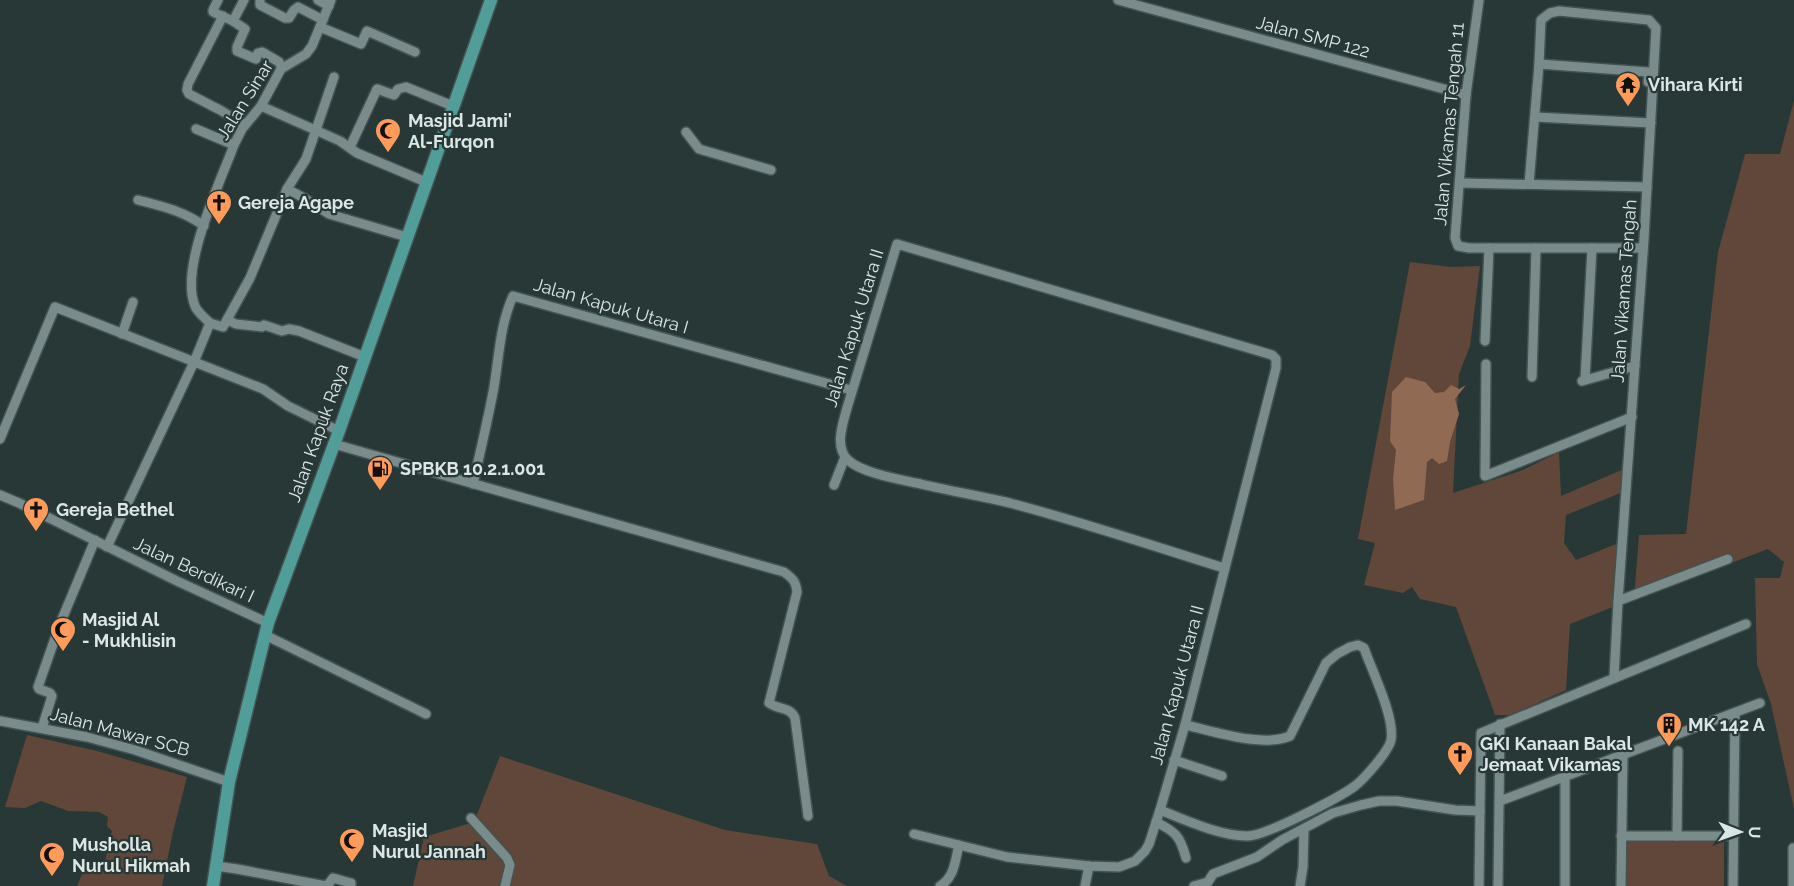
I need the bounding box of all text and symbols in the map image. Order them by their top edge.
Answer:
street label: Jalan SMP 122 [1254,11,1372,62]
street label: Jalan Vikamas Tengah 11 [1429,21,1468,226]
street label: Jalan Sinar [212,56,278,143]
temple icon: Vihara Kirti [1613,70,1643,108]
place label: Vihara Kirti [1648,74,1743,95]
place label: Masjid Jami' Al-Furqon [408,110,512,152]
mosque icon: Masjid Jami' Al-Furqon [373,116,403,154]
church icon: Gereja Agape [204,188,234,226]
place label: Gereja Agape [238,192,354,213]
street label: Jalan Vikamas Tengah [1607,199,1640,383]
street label: Jalan Kapuk Utara II [819,246,888,410]
street label: Jalan Kapuk Utara I [531,273,691,338]
street label: Jalan Kapuk Raya [283,361,352,505]
fuel station icon: SPBKB 10.2.1.001 [365,454,395,492]
place label: SPBKB 10.2.1.001 [400,458,545,479]
church icon: Gereja Bethel [21,495,51,533]
place label: Gereja Bethel [56,499,174,520]
street label: Jalan Berdikari I [131,532,258,607]
street label: Jalan Kapuk Utara II [1145,603,1208,767]
place label: Masjid Al - Mukhlisin [82,609,176,651]
mosque icon: Masjid Al - Mukhlisin [48,615,78,653]
street label: Jalan Mawar SCB [48,703,192,760]
building icon: MK 142 A [1654,710,1684,748]
place label: MK 142 A [1688,714,1766,735]
place label: GKI Kanaan Bakal Jemaat Vikamas [1480,733,1632,775]
church icon: GKI Kanaan Bakal Jemaat Vikamas [1445,739,1475,777]
north arrow [1710,802,1770,862]
place label: Masjid Nurul Jannah [372,820,486,862]
mosque icon: Masjid Nurul Jannah [337,826,367,864]
text: U [1745,826,1764,838]
place label: Musholla Nurul Hikmah [72,834,191,876]
mosque icon: Musholla Nurul Hikmah [37,840,67,878]

